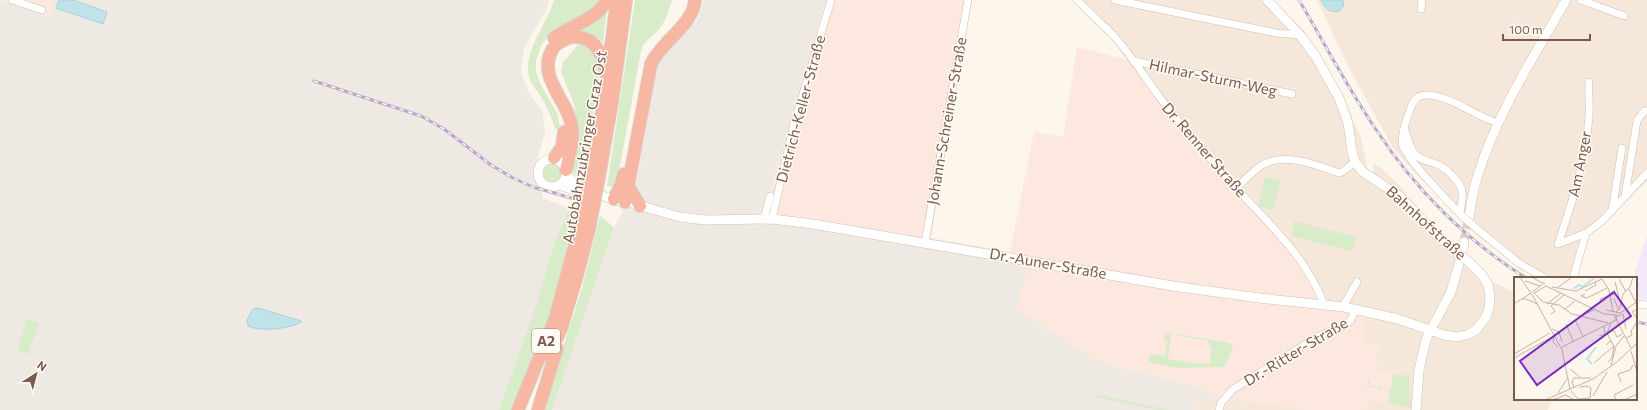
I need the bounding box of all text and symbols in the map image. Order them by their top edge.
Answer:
scale bar [1503,16,1590,42]
text: 100 m [1509,22,1543,36]
street label: Dietrich-Keller-Straße [772,33,828,184]
street label: Johann-Schreiner-Straße [922,36,970,206]
street label: Autobahnzubringer Graz Ost [558,49,610,245]
street label: Hilmar-Sturm-Weg [1148,55,1279,99]
street label: Dr. Renner Straße [1159,98,1251,200]
street label: Am Anger [1564,129,1594,198]
street label: Bahnhofstraße [1383,182,1470,263]
street label: Dr.-Auner-Straße [988,244,1108,282]
inset map [1514,277,1637,400]
street label: Dr.-Ritter-Straße [1240,313,1351,389]
road number: A2 [532,329,560,353]
north arrow [16,354,56,394]
text: N [35,358,49,373]

